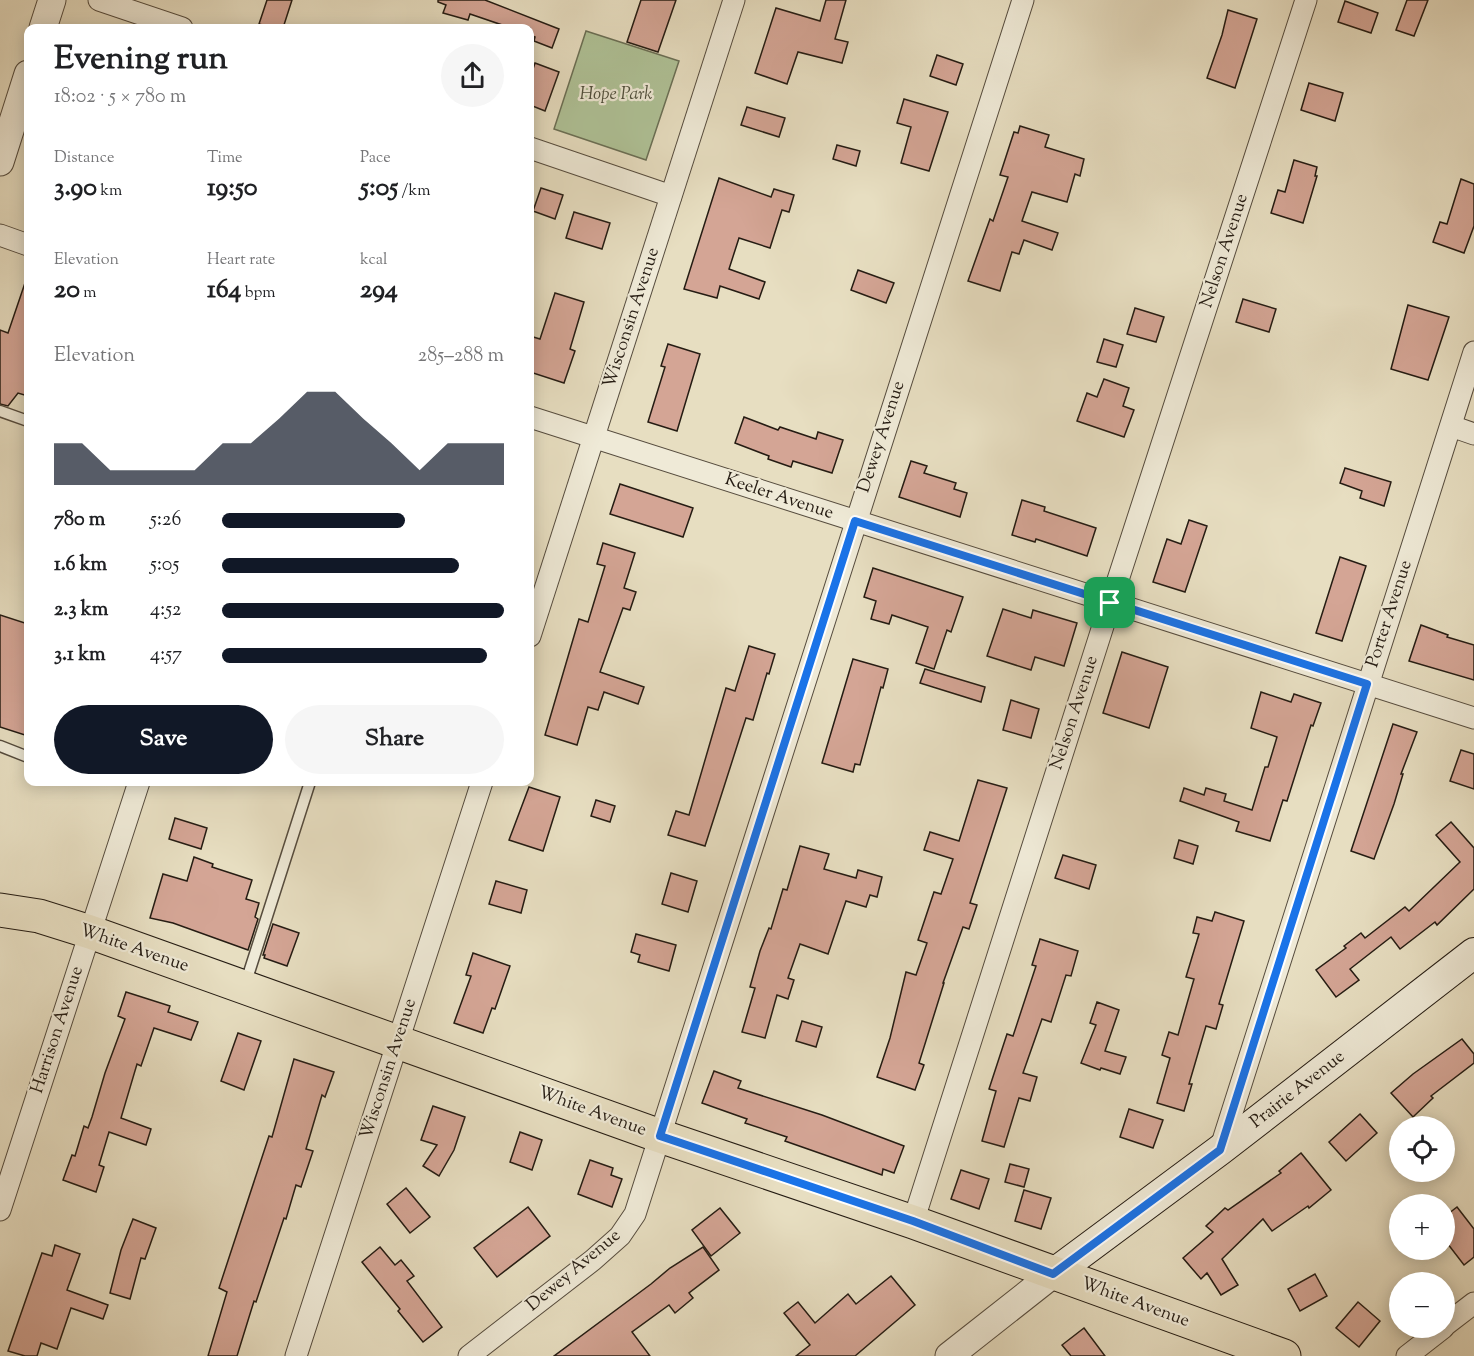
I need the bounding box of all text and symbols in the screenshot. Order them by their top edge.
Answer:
text: Evening run [54,36,228,84]
button: share [441,44,504,107]
park label: Hope Park [580,82,652,108]
text: 18:02 · 5 × 780 m [54,83,186,112]
text: Distance [54,147,114,170]
text: Time [207,147,243,170]
text: Pace [360,147,391,170]
text: 3.90 [54,170,97,207]
text: 19:50 [207,170,258,207]
text: 5:05 [360,170,398,207]
text: km [97,180,122,203]
text: /km [398,180,430,203]
street label: Nelson Avenue [1194,190,1256,312]
street label: Wisconsin Avenue [597,244,667,392]
text: Elevation [54,249,119,272]
text: Heart rate [207,249,275,272]
text: kcal [360,249,388,272]
text: 20 [54,272,80,309]
text: 164 [207,272,241,309]
text: 294 [360,272,398,309]
text: m [80,282,97,305]
text: bpm [241,282,276,305]
text: Elevation [54,342,135,371]
text: 285–288 m [418,342,504,371]
street label: Dewey Avenue [852,378,912,496]
street label: Keeler Avenue [721,467,837,527]
text: 780 m [54,506,105,535]
text: 5:26 [150,506,181,535]
text: 1.6 km [54,551,107,580]
text: 5:05 [150,551,179,580]
street label: Porter Avenue [1360,557,1420,671]
pin [1084,577,1135,628]
icon: arrive [1093,586,1126,619]
text: 2.3 km [54,596,108,625]
text: 4:52 [150,596,181,625]
text: 3.1 km [54,641,106,670]
text: 4:57 [150,641,182,670]
street label: Nelson Avenue [1044,652,1106,774]
button: Save [54,705,273,774]
button: Share [285,705,504,774]
street label: White Avenue [76,918,192,980]
street label: Harrison Avenue [25,963,91,1097]
street label: Wisconsin Avenue [354,995,424,1143]
street label: Prairie Avenue [1245,1045,1351,1135]
street label: White Avenue [534,1080,650,1144]
map controls [1389,1116,1455,1338]
button: locate [1389,1116,1455,1182]
button: + [1389,1194,1455,1260]
street label: Dewey Avenue [521,1224,627,1318]
street label: White Avenue [1077,1271,1193,1335]
button: − [1389,1272,1455,1338]

